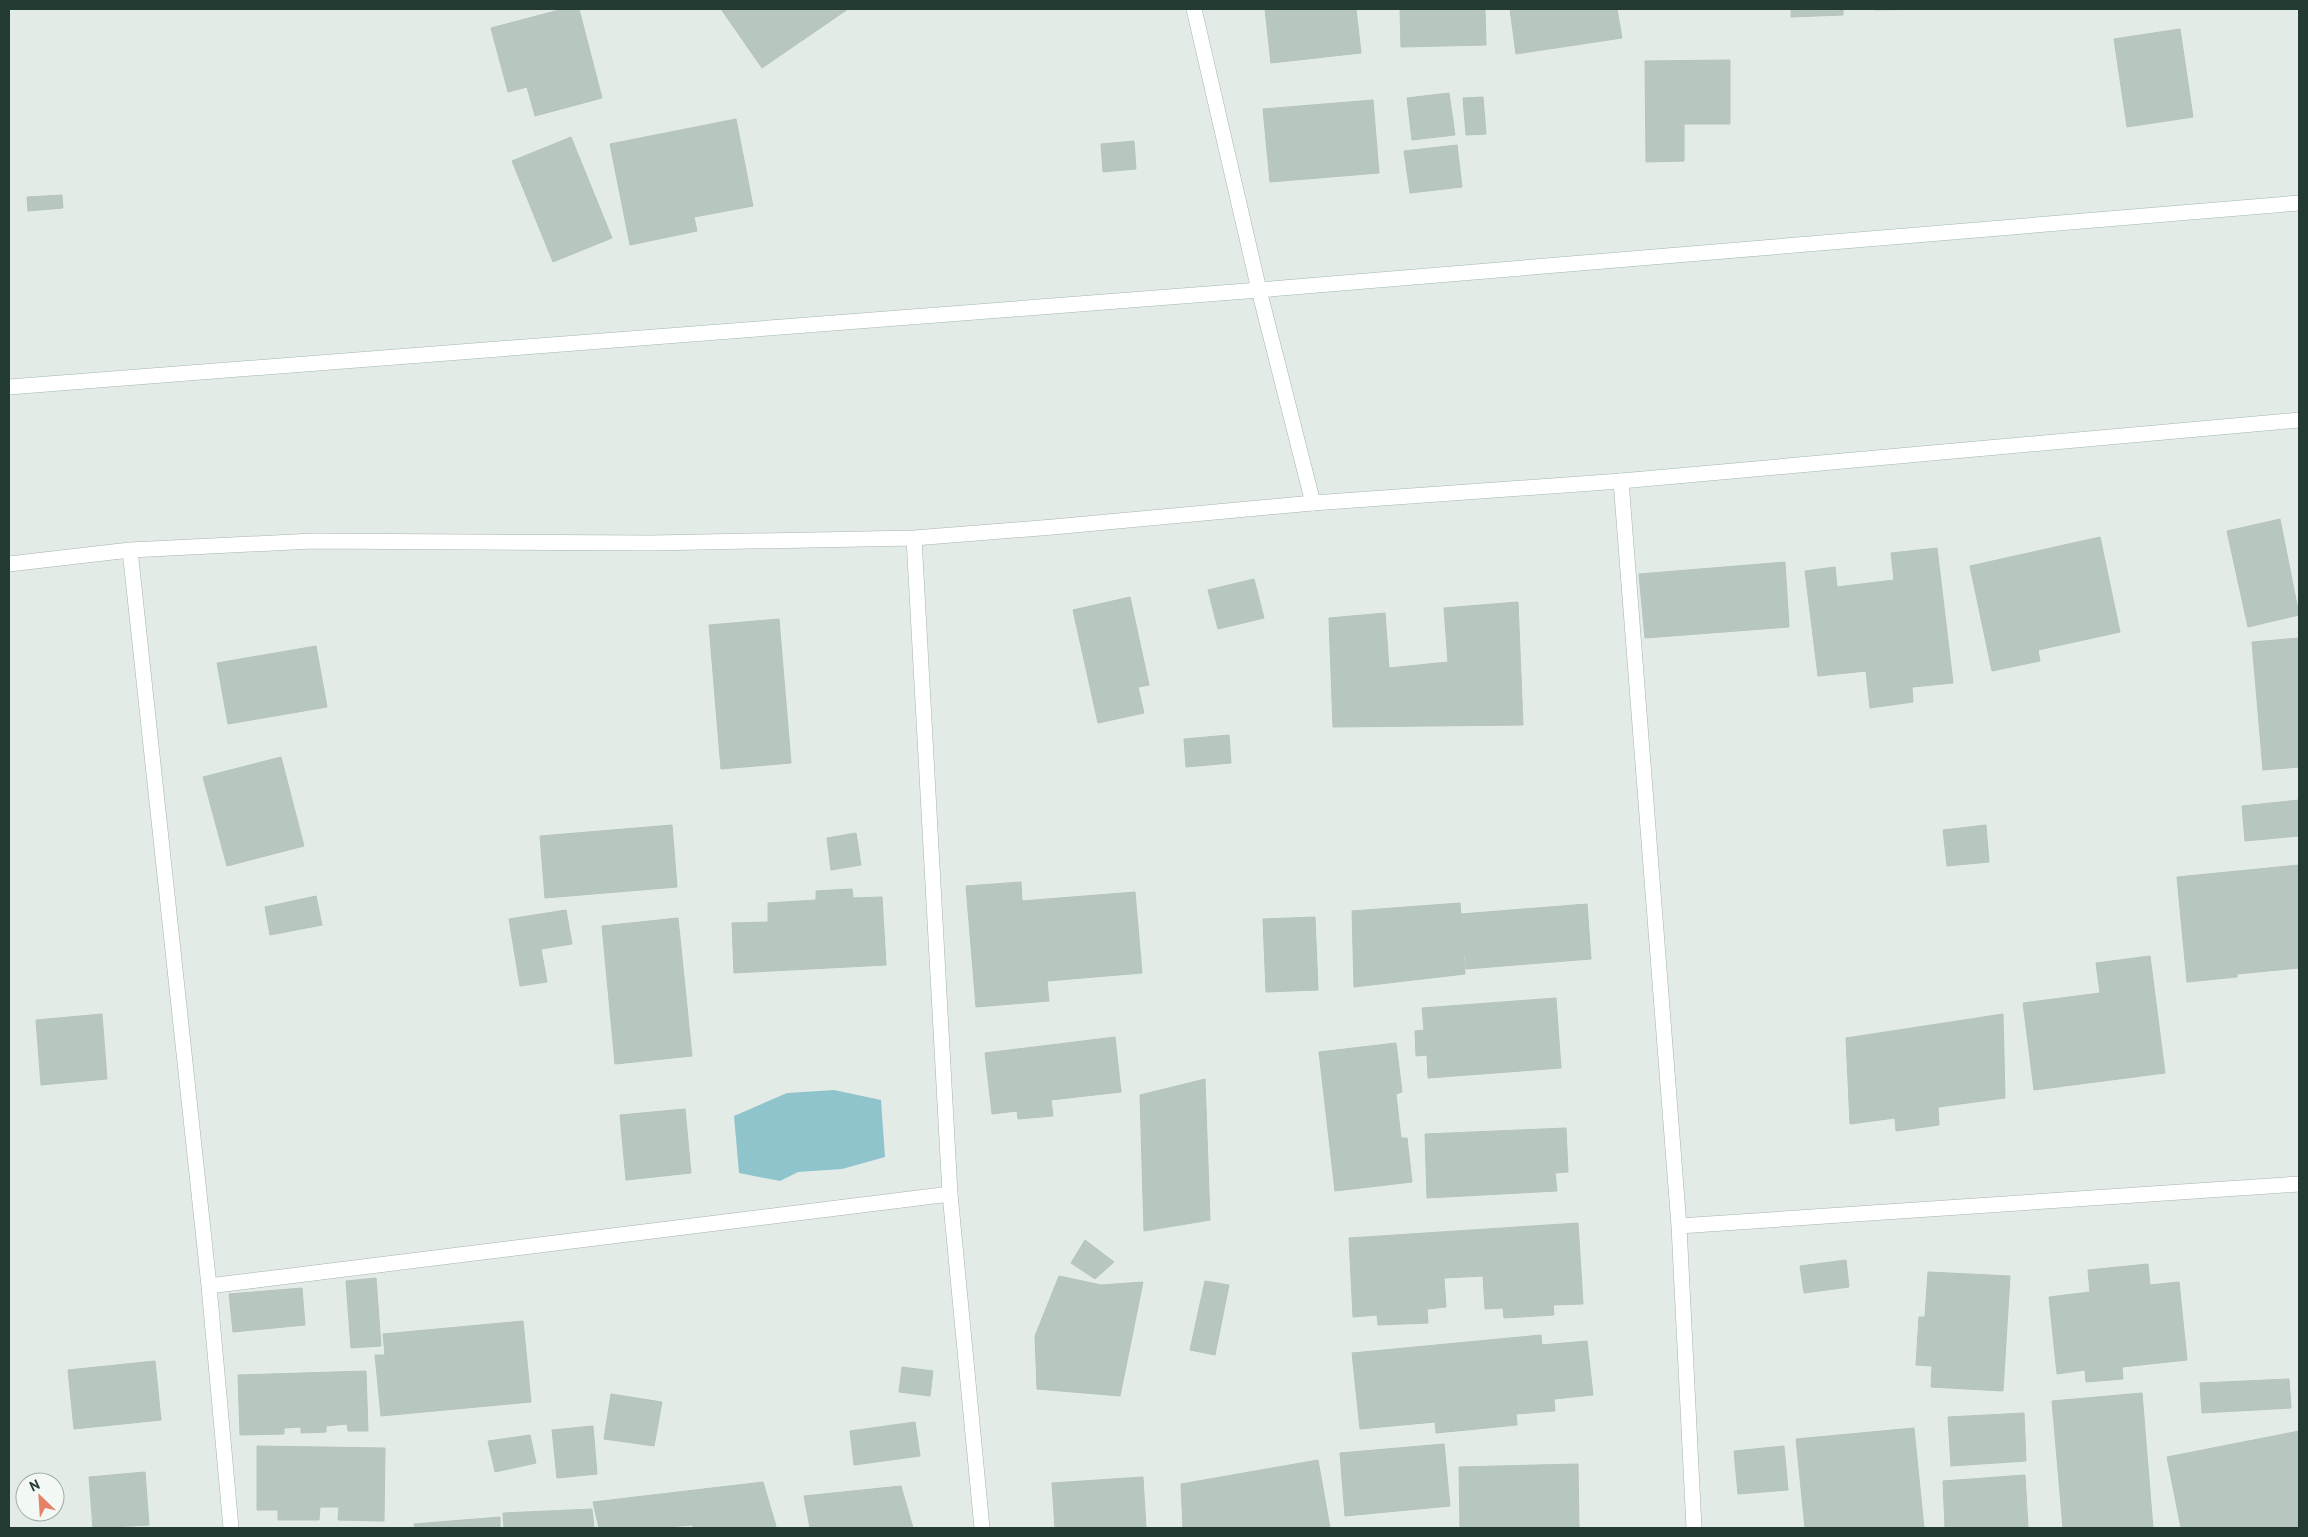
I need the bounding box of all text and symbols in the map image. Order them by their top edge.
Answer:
north arrow [15,1472,65,1522]
text: N [27,1475,42,1495]

